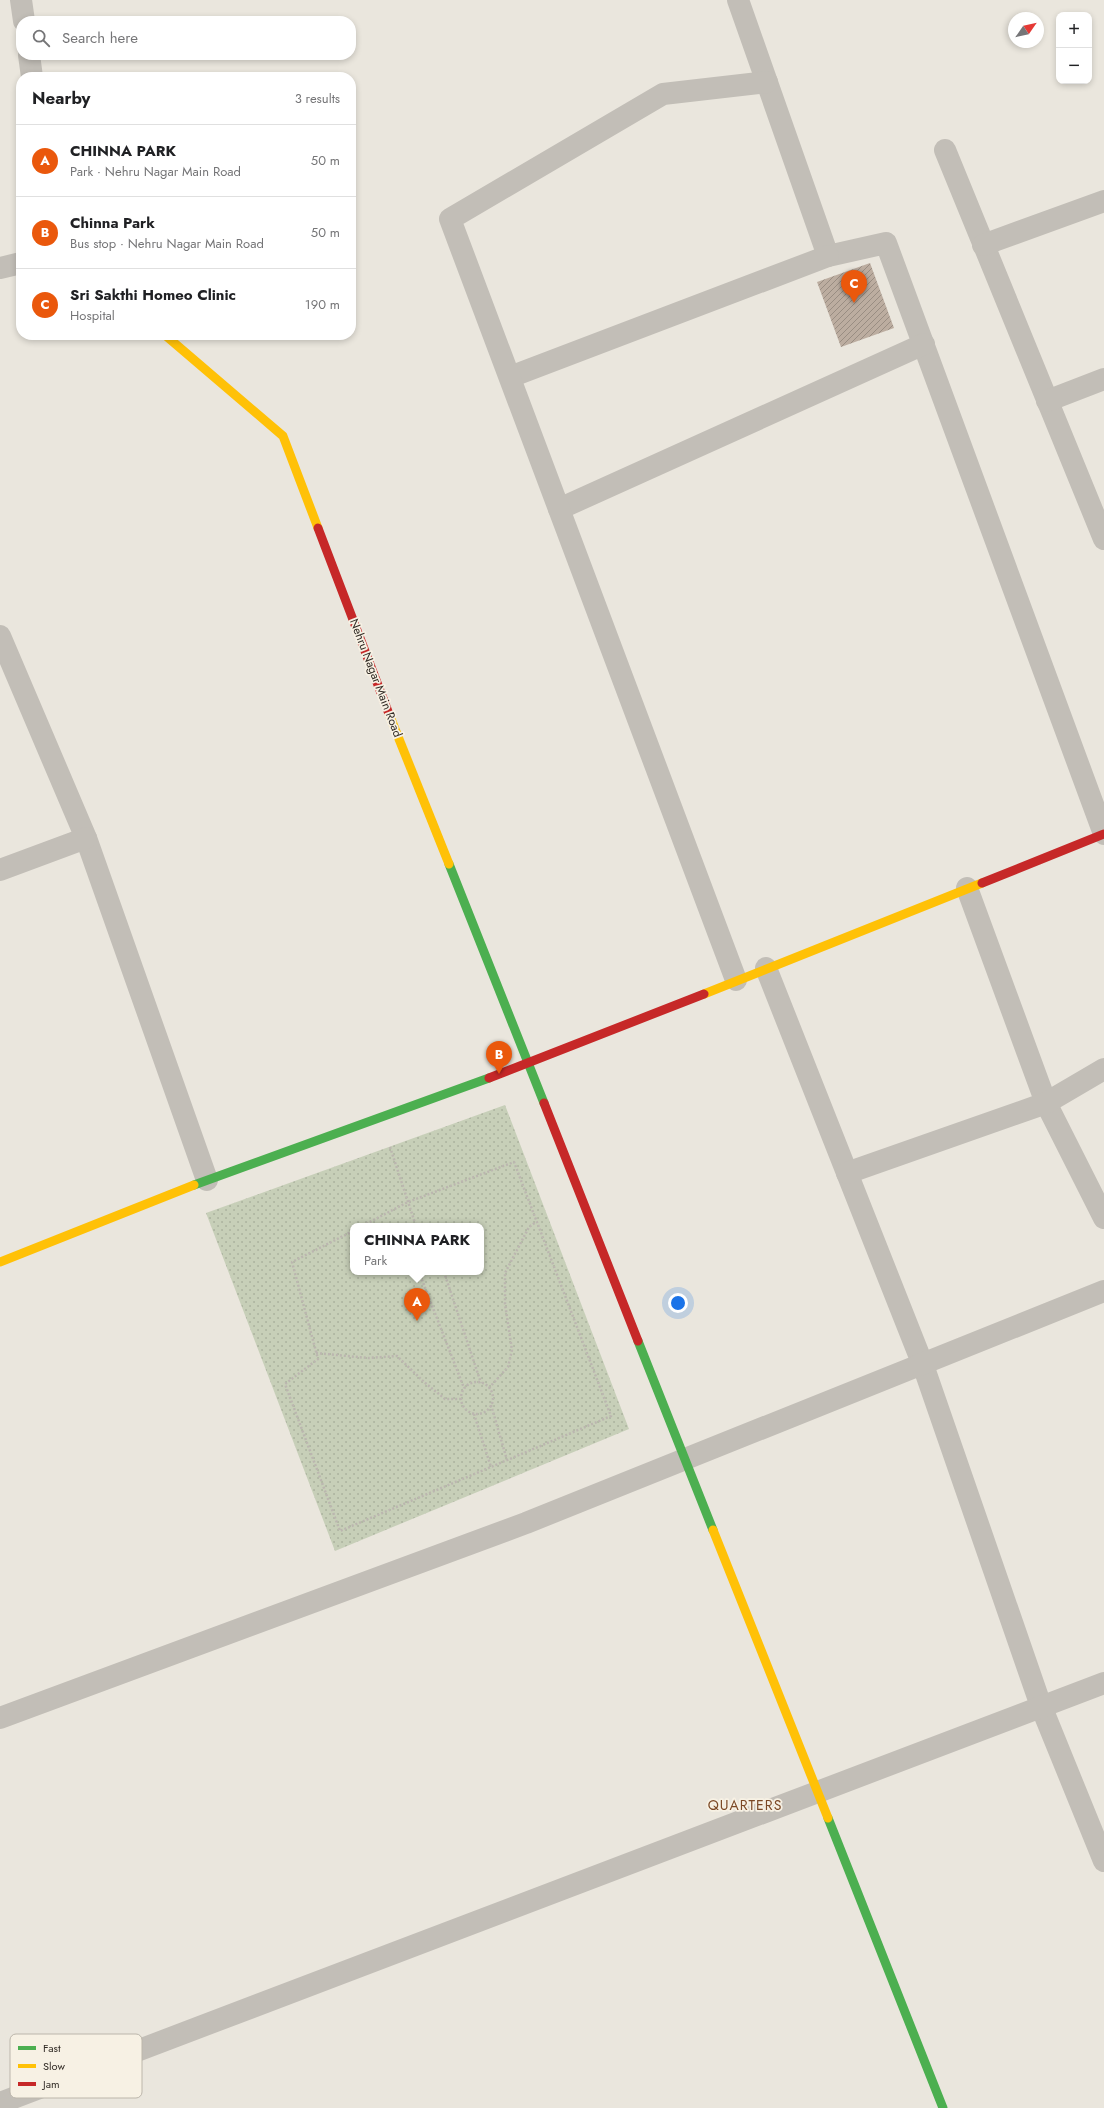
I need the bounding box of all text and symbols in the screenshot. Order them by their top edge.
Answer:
north arrow [1008,12,1044,48]
map controls [1056,12,1092,84]
button: + [1056,12,1092,48]
search box [16,16,356,60]
icon: search [30,27,52,49]
text: Search here [62,27,138,49]
button: − [1056,48,1092,84]
text: Nearby [32,86,90,110]
text: 3 results [295,89,340,108]
text: CHINNA PARK [70,140,176,162]
text: A [40,151,50,170]
text: 50 m [311,151,340,170]
text: Park · Nehru Nagar Main Road [70,162,241,181]
text: Chinna Park [70,212,155,234]
text: B [41,223,49,242]
text: 50 m [311,223,340,242]
text: Bus stop · Nehru Nagar Main Road [70,234,264,253]
pin: C [841,270,867,303]
text: Sri Sakthi Homeo Clinic [70,284,236,306]
text: C [40,295,50,314]
text: 190 m [305,295,340,314]
text: Hospital [70,306,115,325]
street label: Nehru Nagar Main Road [345,616,407,740]
pin: B [486,1041,512,1074]
popup [350,1223,484,1275]
text: CHINNA PARK [364,1229,470,1251]
text: Park [364,1251,387,1270]
pin: A [404,1288,430,1321]
your location [668,1293,688,1313]
district label: QUARTERS [708,1795,782,1815]
legend [10,2034,142,2098]
text: Fast [43,2040,61,2056]
text: Slow [43,2058,65,2074]
text: Jam [41,2076,60,2092]

